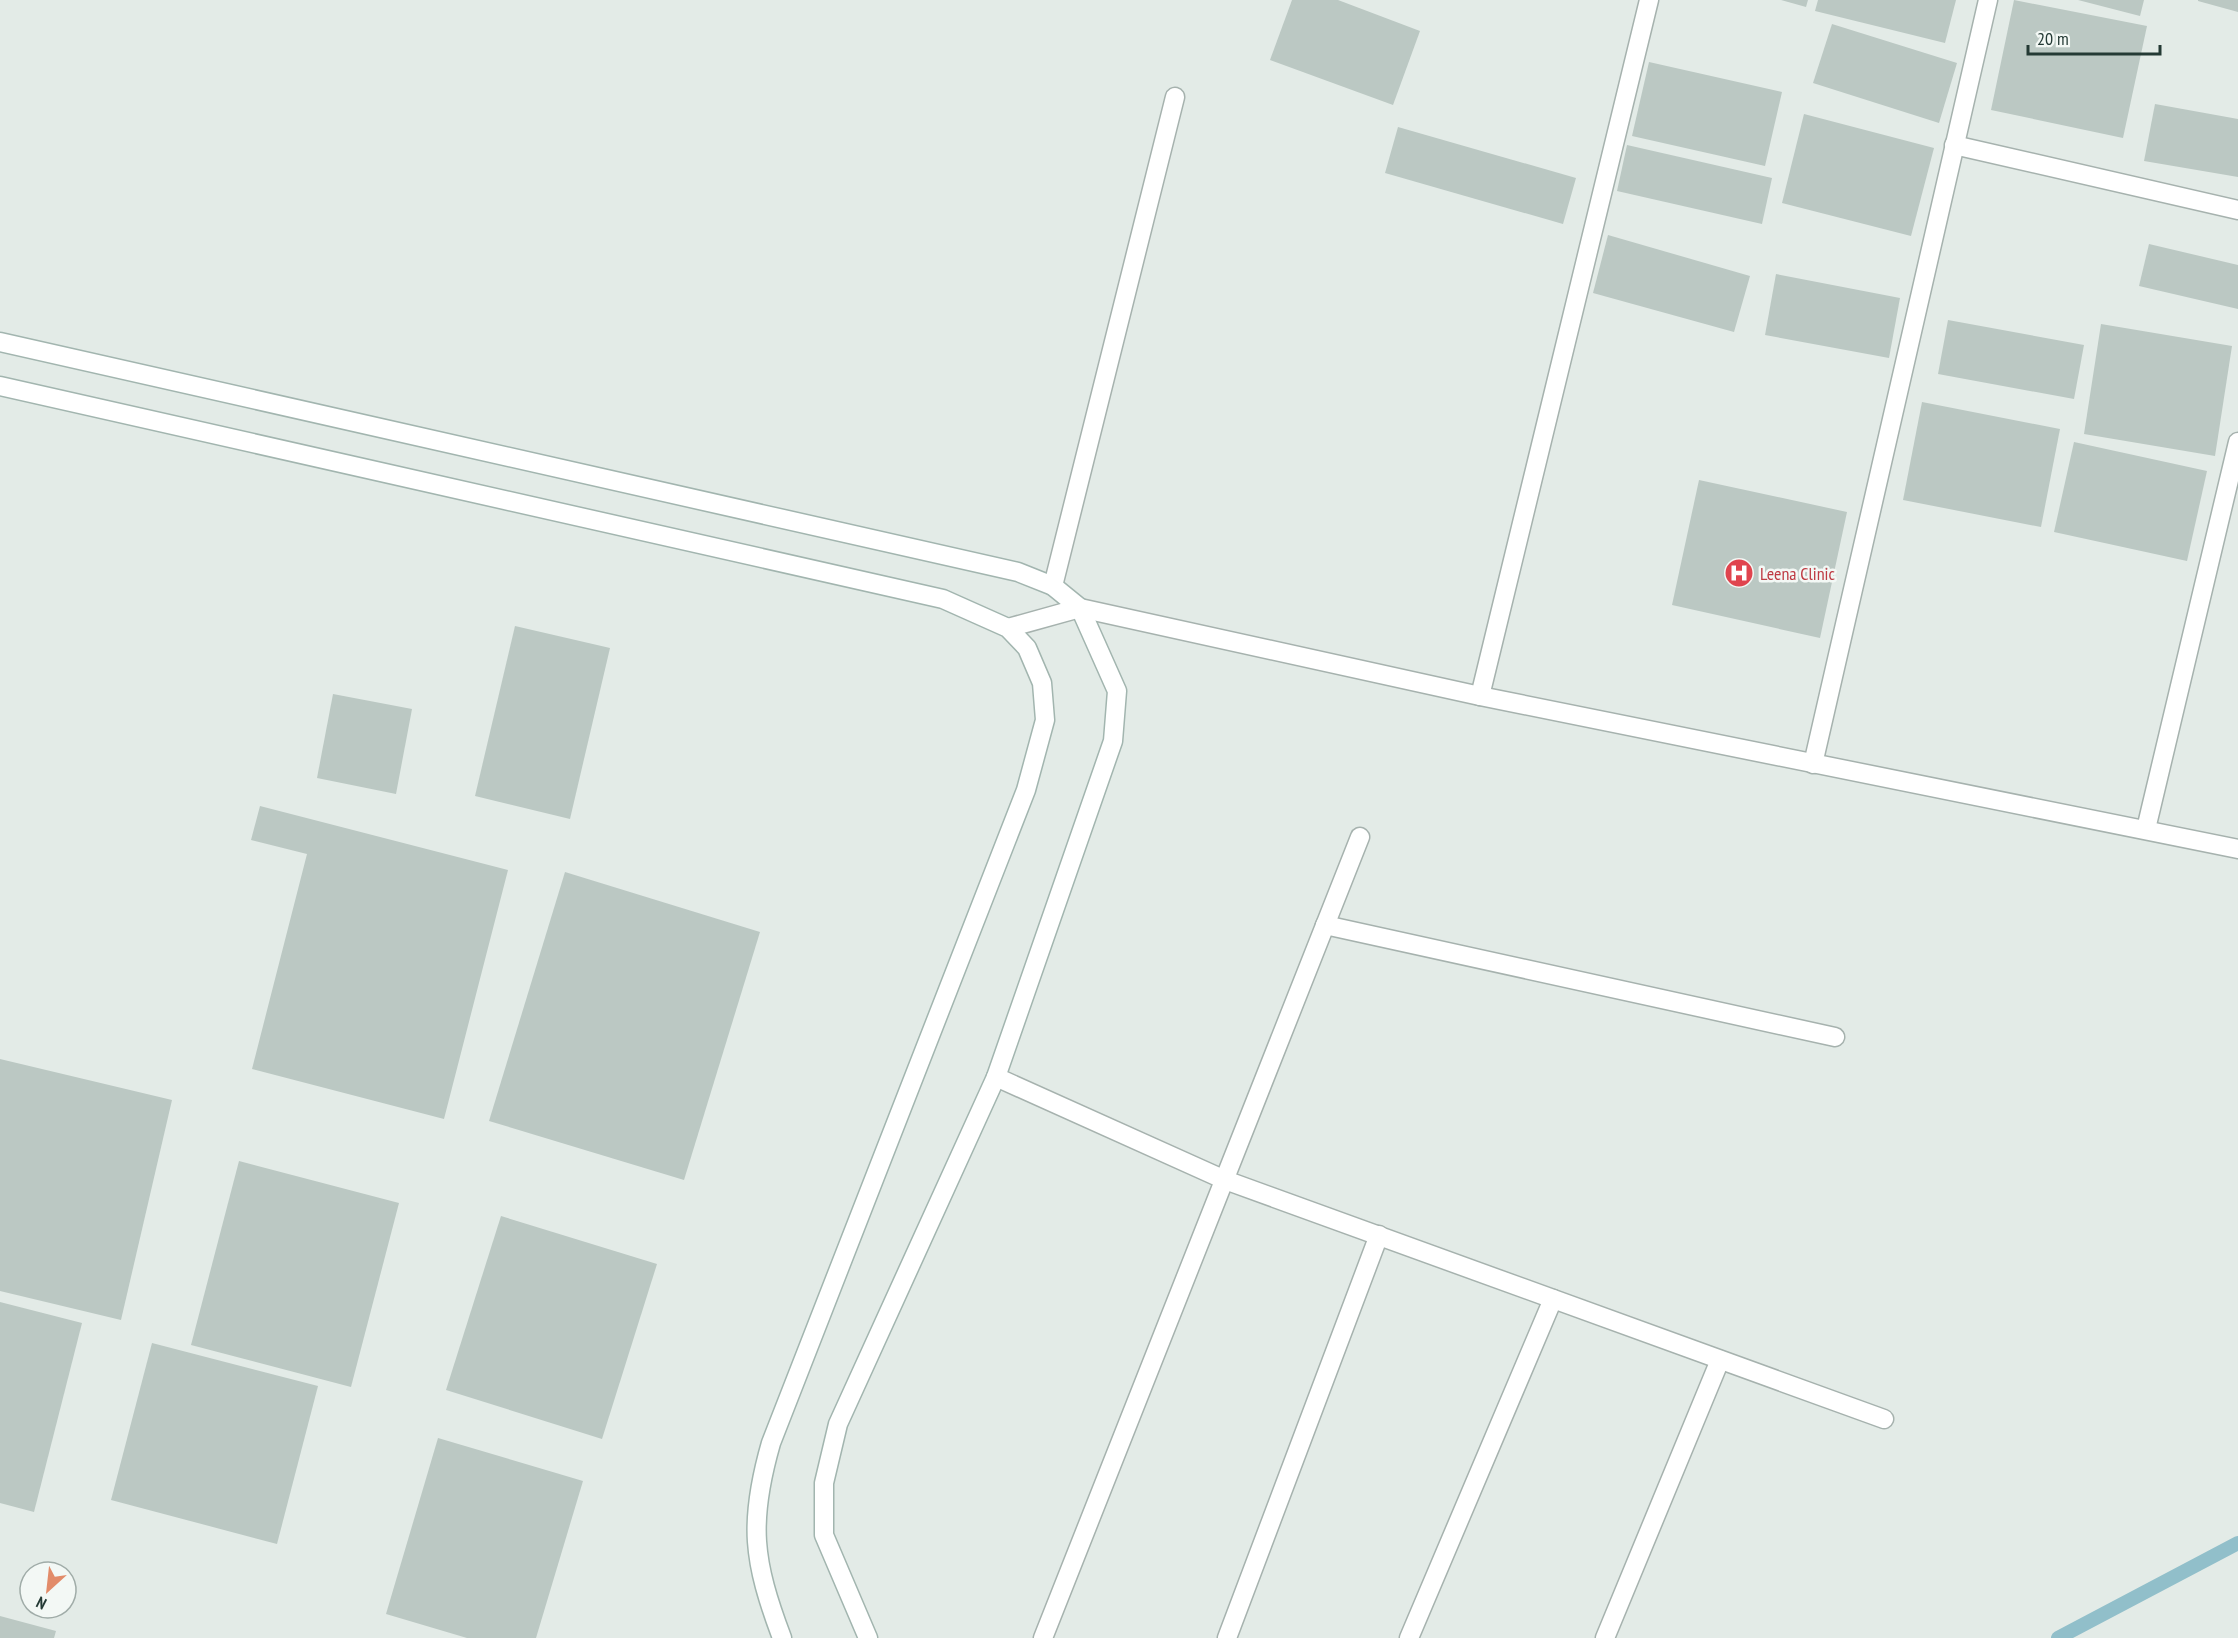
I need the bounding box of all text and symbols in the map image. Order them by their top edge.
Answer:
scale bar [2028,18,2160,56]
text: 20 m [2037,27,2069,50]
hospital icon: Leena Clinic [1723,557,1755,589]
place label: Leena Clinic [1760,562,1835,585]
north arrow [18,1560,78,1620]
text: N [33,1592,50,1614]

